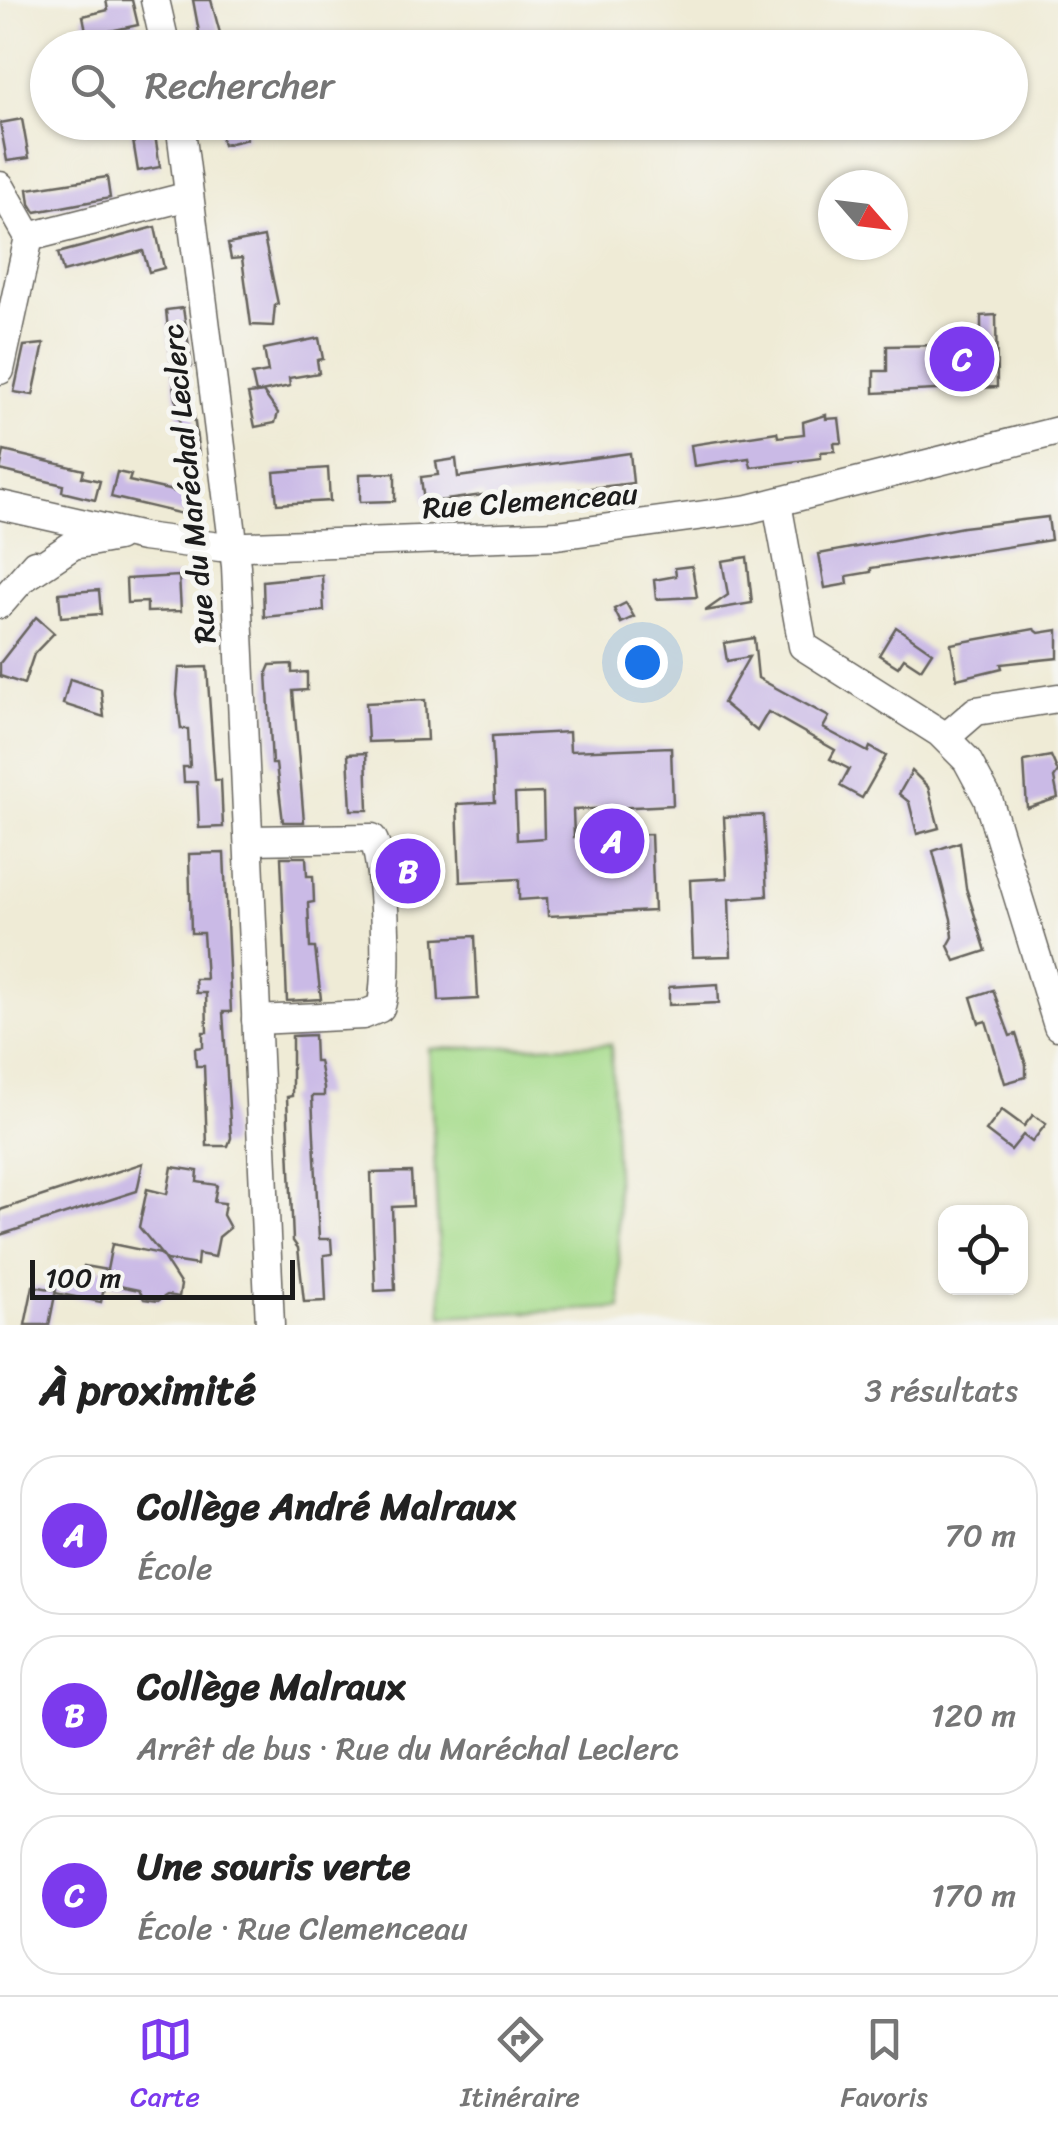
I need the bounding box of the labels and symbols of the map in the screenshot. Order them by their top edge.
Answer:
north arrow [818,170,908,260]
street label: Rue du Maréchal Leclerc [145,321,233,646]
pin: C [930,322,994,396]
street label: Rue Clemenceau [421,467,639,535]
your location [617,637,668,688]
pin: A [580,804,644,878]
pin: B [376,834,440,908]
scale bar [30,1255,295,1300]

